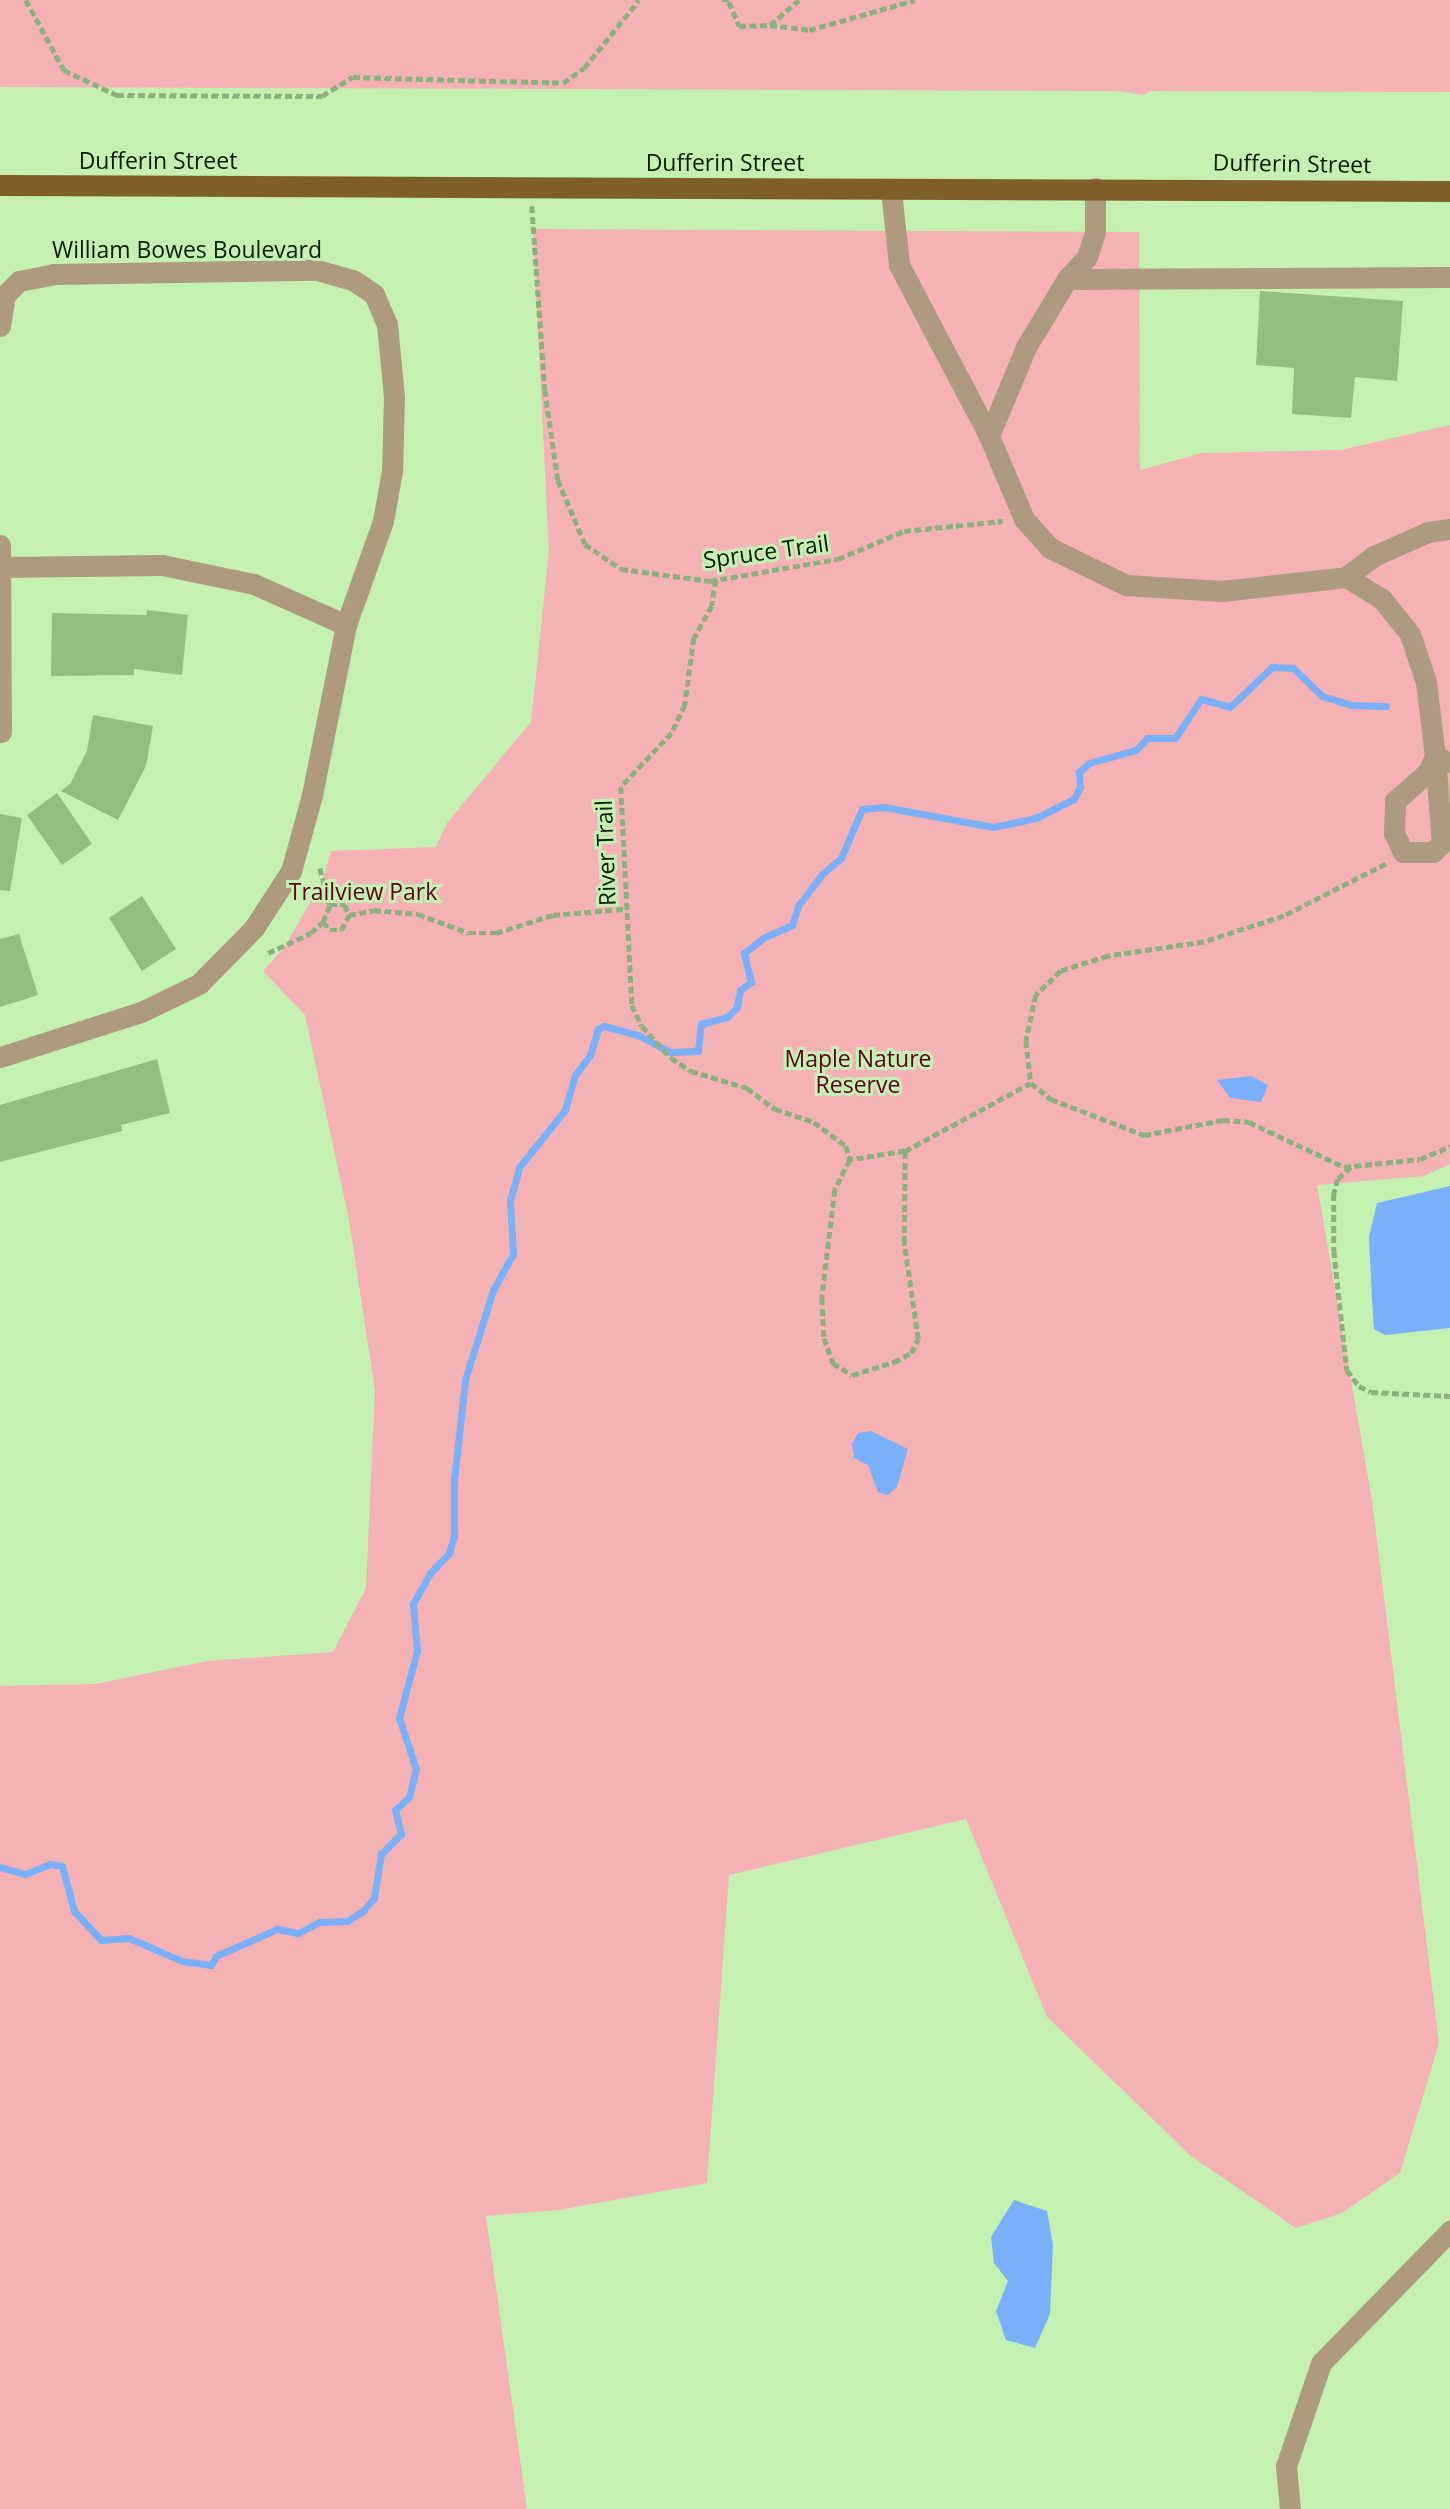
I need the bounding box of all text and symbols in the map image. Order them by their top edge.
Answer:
street label: Dufferin Street [79,146,237,174]
street label: Dufferin Street [646,148,804,176]
street label: Dufferin Street [1212,148,1372,178]
street label: William Bowes Boulevard [52,235,322,263]
street label: Spruce Trail [701,529,831,573]
street label: River Trail [589,799,621,907]
park label: Trailview Park [289,877,437,905]
park label: Maple Nature Reserve [785,1044,931,1098]

